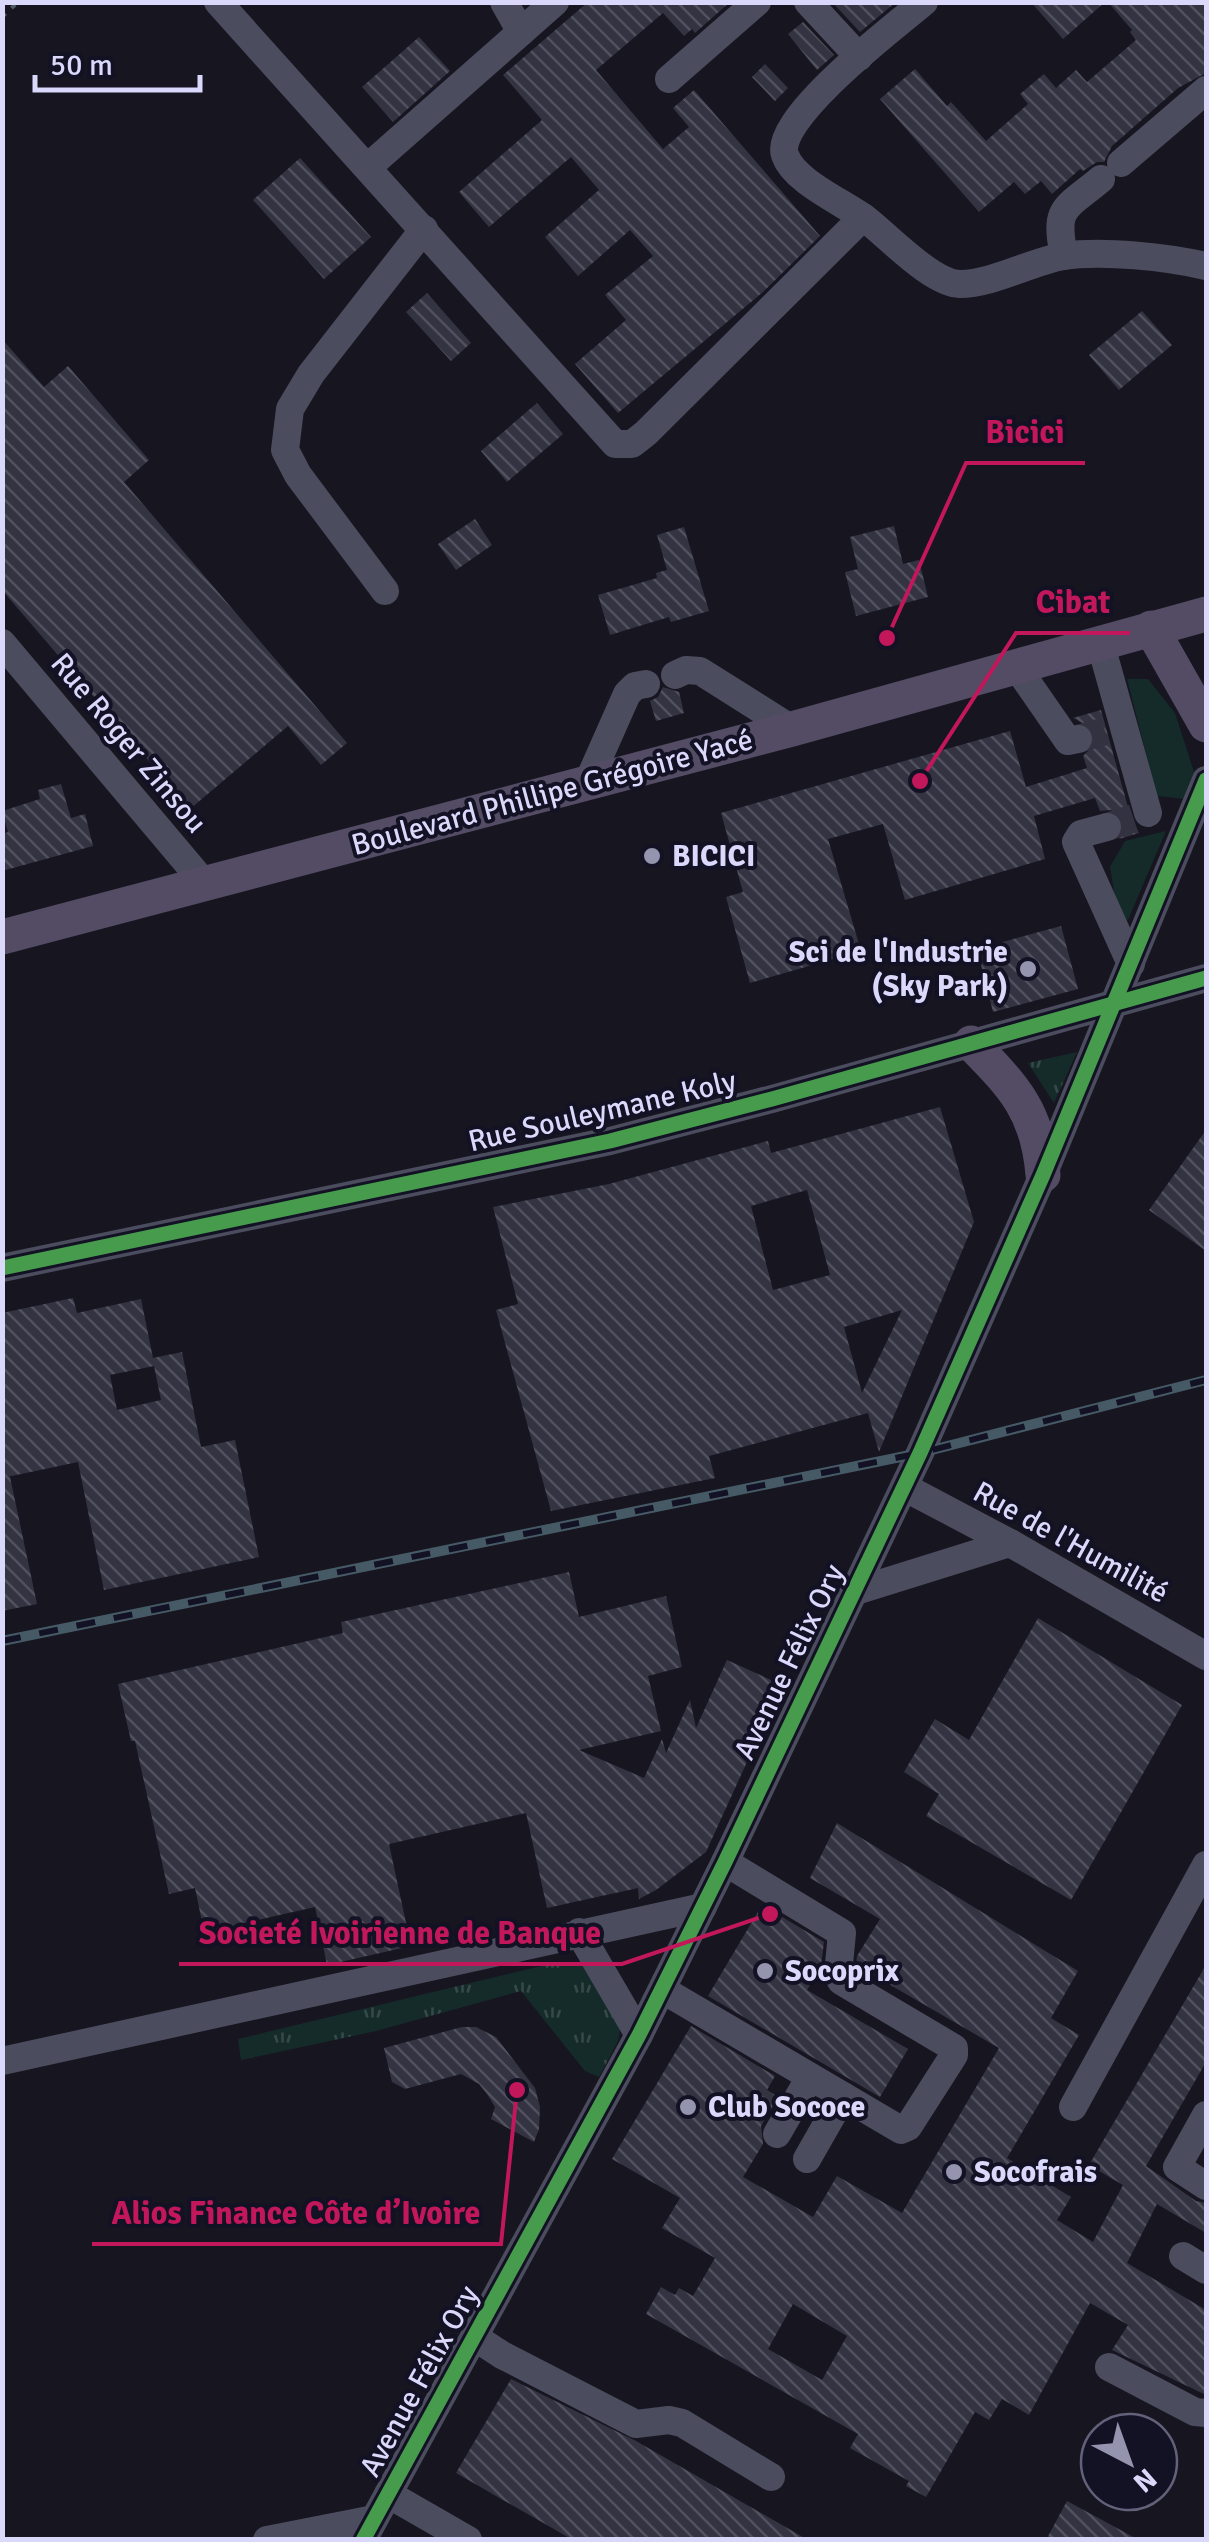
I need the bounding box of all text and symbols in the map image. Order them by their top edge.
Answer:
scale bar [35,30,200,92]
text: 50 m [50,47,113,84]
callout: Bicici [966,401,1085,463]
text: Bicici [985,413,1065,452]
callout: Cibat [1016,571,1130,633]
text: Cibat [1036,583,1110,622]
street label: Rue Roger Zinsou [43,646,215,841]
street label: Boulevard Phillipe Grégoire Yacé [347,721,757,864]
place label: BICICI [672,838,755,875]
marker: BICICI [641,845,663,867]
place label: Sci de l'Industrie (Sky Park) [789,934,1008,1005]
marker: Sci de l'Industrie (Sky Park) [1017,958,1039,980]
street label: Rue Souleymane Koly [465,1063,740,1160]
street label: Rue de l'Humilité [967,1474,1175,1611]
street label: Avenue Félix Ory [726,1558,853,1766]
callout: Societé Ivoirienne de Banque [179,1902,622,1964]
text: Societé Ivoirienne de Banque [199,1914,601,1953]
place label: Socoprix [785,1953,900,1990]
marker: Socoprix [754,1960,776,1982]
place label: Club Sococe [708,2089,865,2126]
marker: Club Sococe [677,2096,699,2118]
place label: Socofrais [974,2154,1097,2191]
marker: Socofrais [943,2161,965,2183]
callout: Alios Finance Côte d’Ivoire [92,2182,501,2244]
text: Alios Finance Côte d’Ivoire [111,2194,481,2233]
street label: Avenue Félix Ory [352,2279,487,2483]
north arrow [1079,2412,1179,2512]
text: N [1126,2461,1163,2499]

